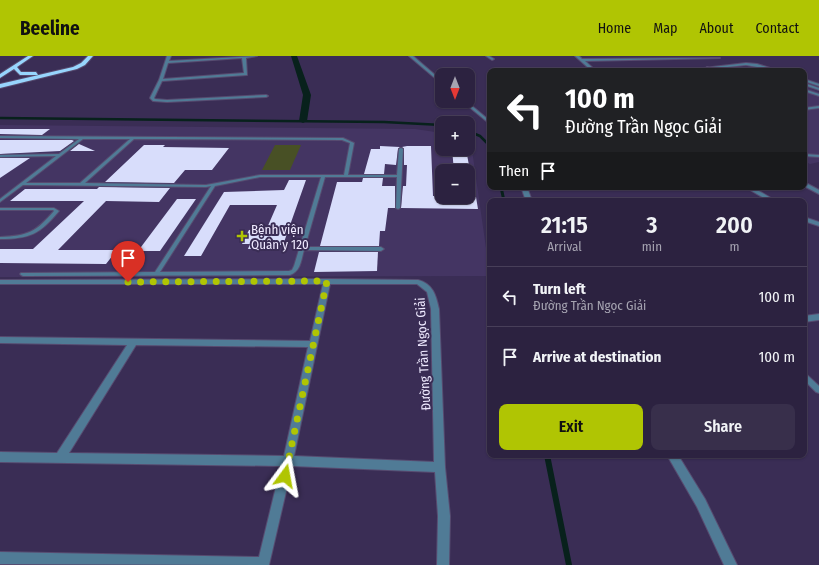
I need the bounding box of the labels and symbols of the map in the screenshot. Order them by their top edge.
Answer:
north arrow [435,68,475,108]
place label: Bệnh viện Quân y 120 [251,222,309,252]
marker: Bệnh viện Quân y 120 [236,230,248,242]
pin [111,241,145,282]
street label: Đường Trần Ngọc Giải [413,297,433,411]
position arrow [264,455,306,497]

